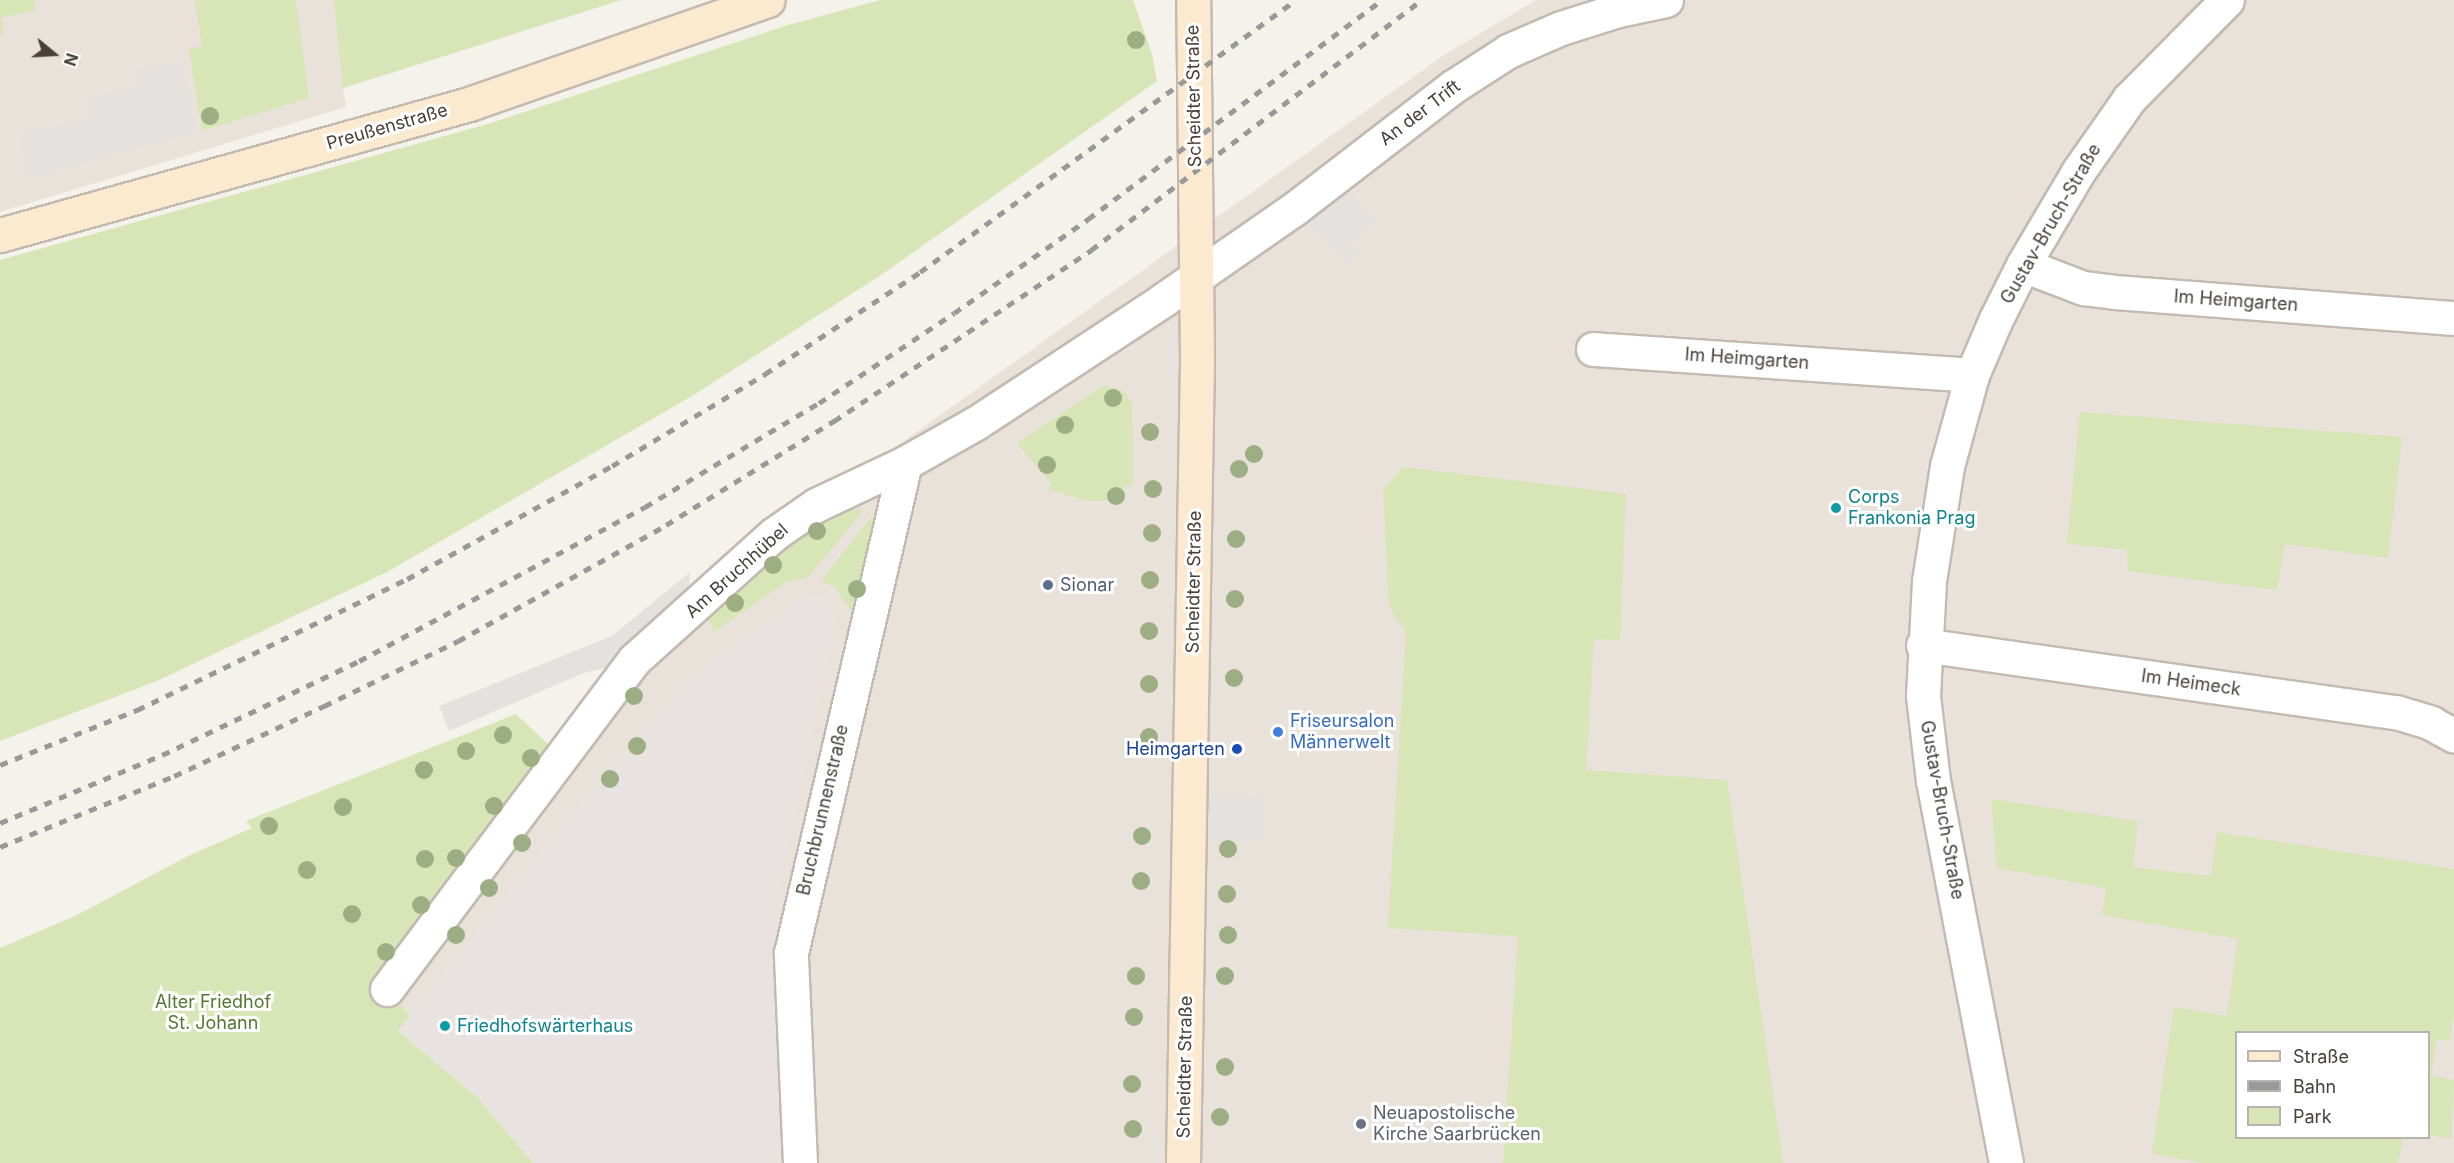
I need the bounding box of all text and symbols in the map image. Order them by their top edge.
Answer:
north arrow [24,24,84,84]
street label: Scheidter Straße [1182,25,1206,167]
text: N [60,51,83,68]
street label: An der Trift [1375,76,1465,150]
street label: Preußenstraße [324,99,450,155]
street label: Gustav-Bruch-Straße [1996,140,2106,308]
street label: Im Heimgarten [2173,286,2299,316]
street label: Im Heimgarten [1684,344,1810,374]
place label: Corps Frankonia Prag [1848,487,1975,530]
marker: Corps Frankonia Prag [1829,501,1843,515]
street label: Scheidter Straße [1182,511,1206,653]
street label: Am Bruchhübel [681,519,793,623]
place label: Sionar [1060,574,1114,596]
marker: Sionar [1041,578,1055,592]
street label: Im Heimeck [2140,665,2242,701]
place label: Friseursalon Männerwelt [1290,711,1394,754]
street label: Gustav-Bruch-Straße [1916,719,1968,901]
street label: Bruchbrunnenstraße [793,722,853,898]
marker: Friseursalon Männerwelt [1271,725,1285,739]
place label: Heimgarten [1126,738,1225,760]
marker: Heimgarten [1230,742,1244,756]
park label: Alter Friedhof St. Johann [155,992,271,1034]
street label: Scheidter Straße [1173,996,1197,1138]
place label: Friedhofswärterhaus [457,1015,633,1037]
marker: Friedhofswärterhaus [438,1019,452,1033]
legend [2235,1031,2430,1139]
text: Straße [2293,1046,2349,1067]
text: Bahn [2293,1076,2336,1097]
place label: Neuapostolische Kirche Saarbrücken [1373,1103,1541,1146]
text: Park [2293,1106,2332,1127]
marker: Neuapostolische Kirche Saarbrücken [1354,1117,1368,1131]

